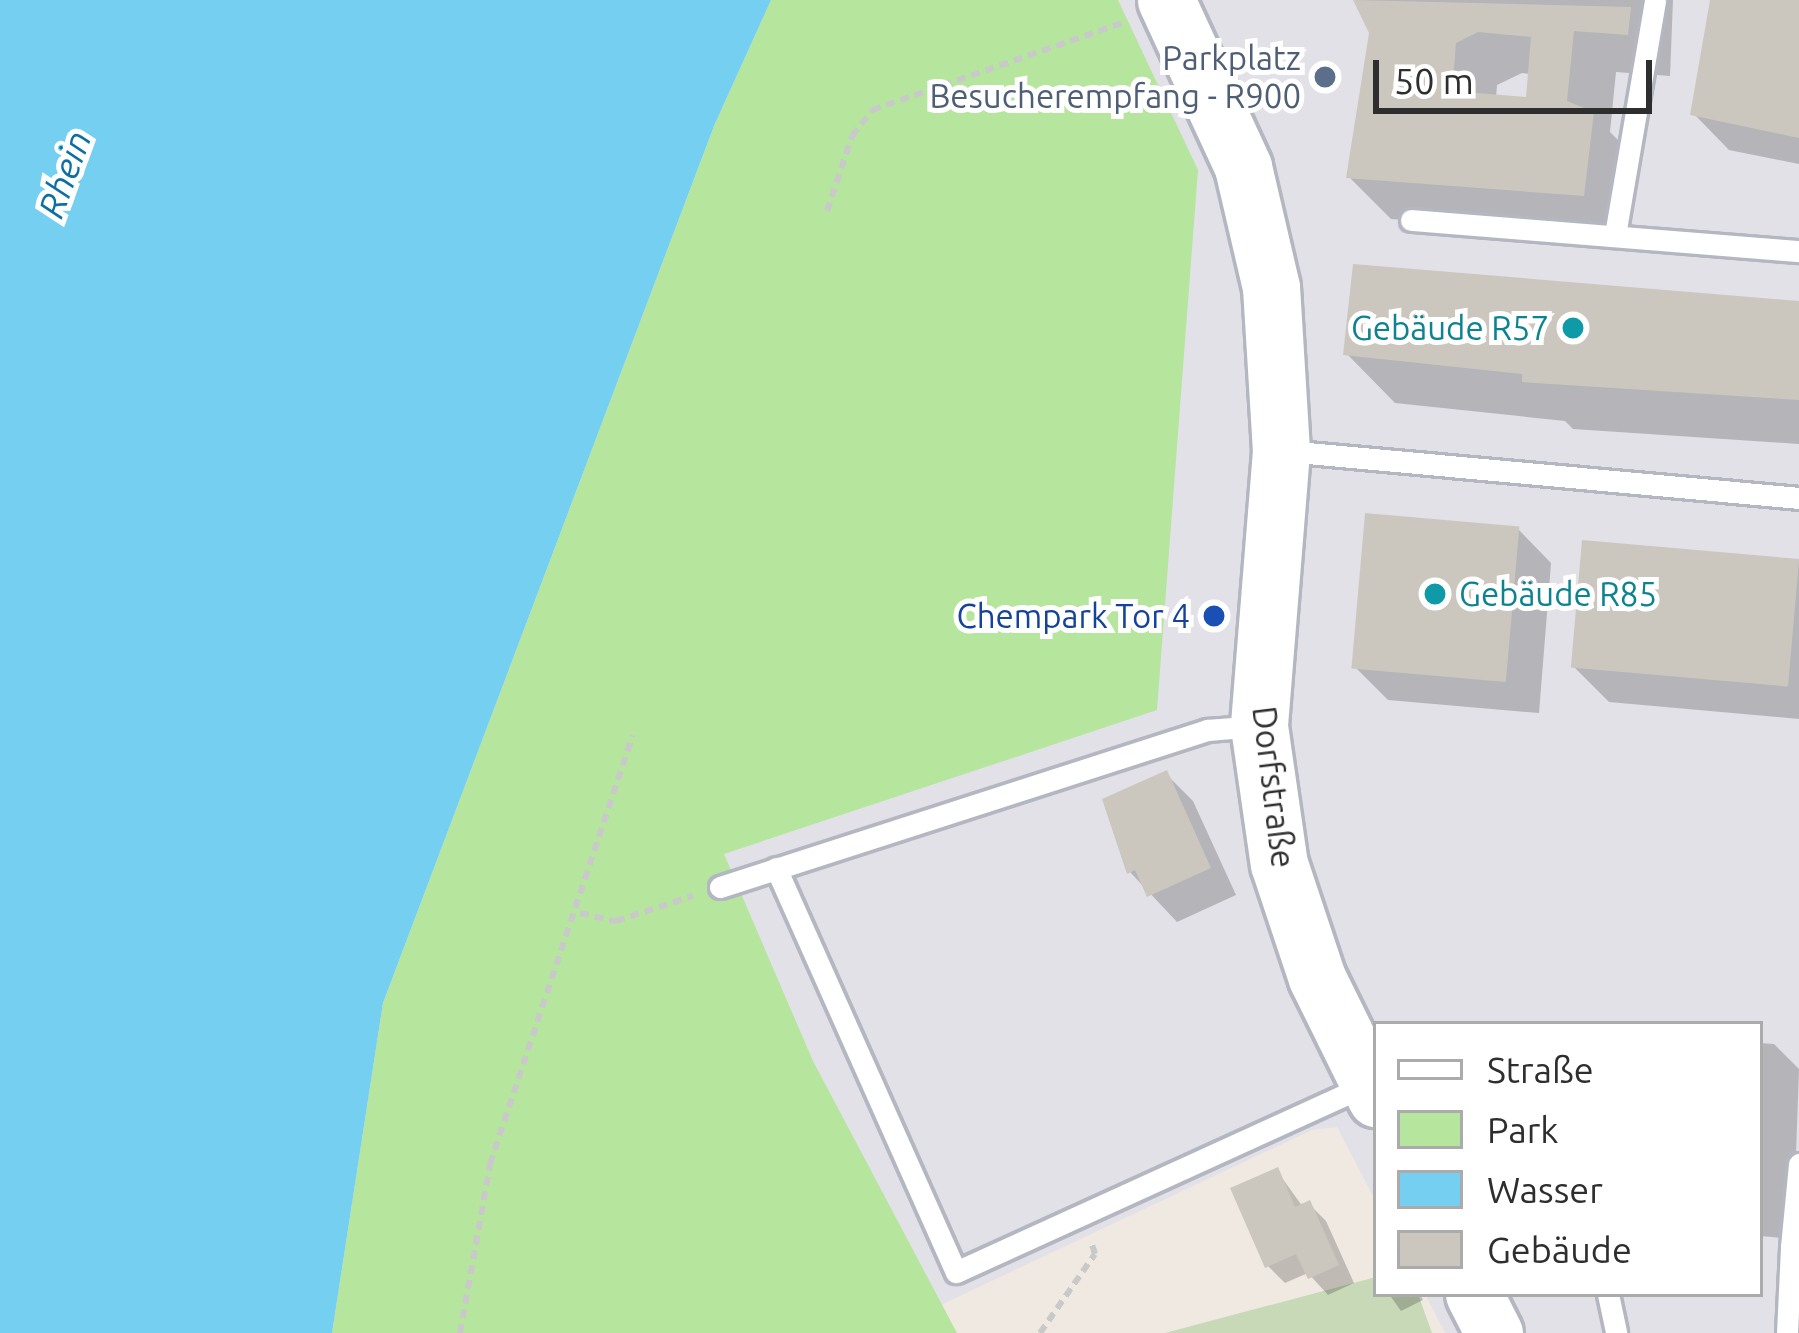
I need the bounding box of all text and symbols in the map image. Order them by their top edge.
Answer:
scale bar [1379,36,1658,110]
place label: Parkplatz Besucherempfang - R900 [929,38,1301,116]
text: 50 m [1394,60,1474,101]
marker: Parkplatz Besucherempfang - R900 [1312,64,1338,90]
water label: Rhein [28,125,100,223]
place label: Gebäude R57 [1351,308,1549,348]
marker: Gebäude R57 [1560,315,1586,341]
place label: Gebäude R85 [1459,574,1657,614]
marker: Gebäude R85 [1422,581,1448,607]
place label: Chempark Tor 4 [956,596,1190,636]
marker: Chempark Tor 4 [1201,603,1227,629]
street label: Dorfstraße [1244,704,1304,870]
legend [1373,1021,1763,1297]
text: Straße [1487,1049,1594,1090]
text: Park [1487,1109,1559,1150]
text: Wasser [1487,1169,1603,1210]
text: Gebäude [1487,1229,1632,1270]

